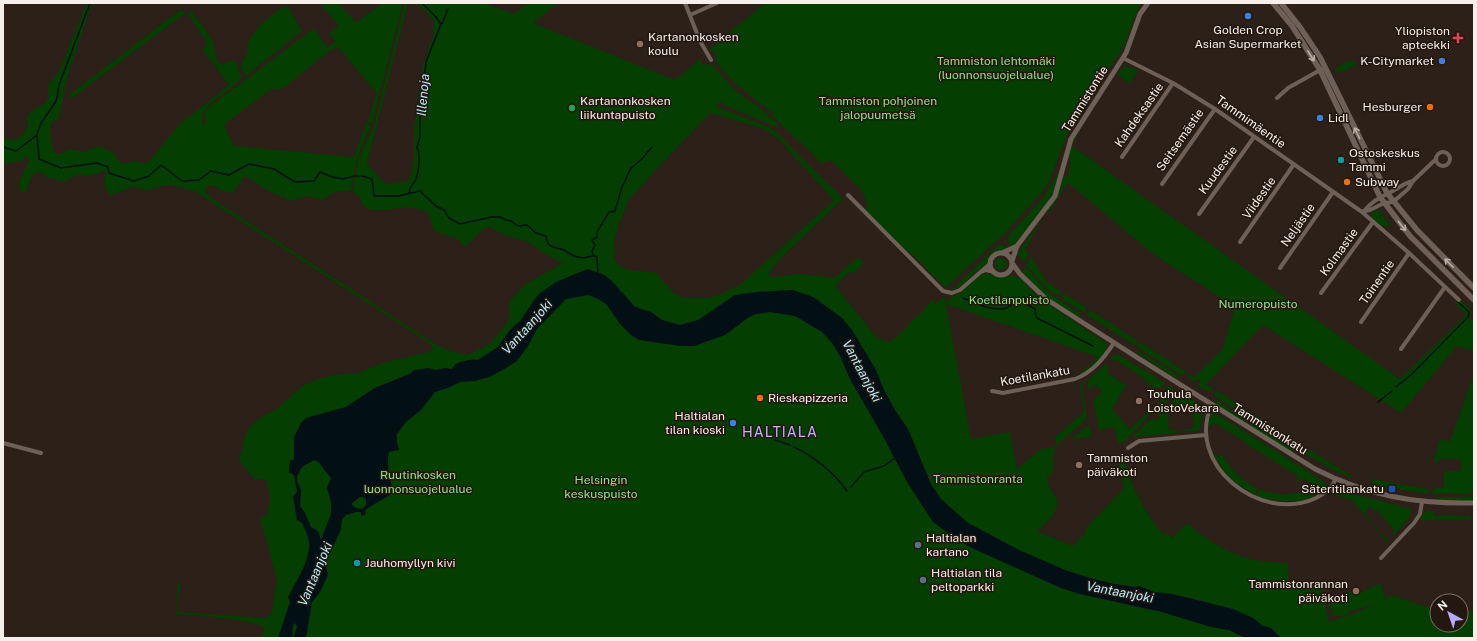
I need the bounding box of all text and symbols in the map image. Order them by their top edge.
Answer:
marker: Golden Crop Asian Supermarket [1243,11,1253,21]
place label: Golden Crop Asian Supermarket [1195,23,1302,51]
place label: Yliopiston apteekki [1395,24,1450,52]
place label: Kartanonkosken koulu [648,30,739,58]
marker: Yliopiston apteekki [1453,33,1463,43]
marker: Kartanonkosken koulu [635,39,645,49]
one-way arrow [1308,50,1316,62]
park label: Tammiston lehtomäki (luonnonsuojelualue) [937,54,1055,82]
place label: K-Citymarket [1360,54,1434,68]
marker: K-Citymarket [1437,56,1447,66]
street label: Tammistontie [1059,63,1111,135]
water label: Illenoja [414,73,432,117]
street label: Kahdeksastie [1112,80,1166,150]
street label: Tammimäentie [1213,93,1289,151]
place label: Kartanonkosken liikuntapuisto [580,94,671,122]
park label: Tammiston pohjoinen jalopuumetsä [819,94,937,122]
place label: Hesburger [1363,100,1422,114]
marker: Hesburger [1425,102,1435,112]
marker: Kartanonkosken liikuntapuisto [567,103,577,113]
street label: Seitsemästie [1153,106,1207,174]
place label: Lidl [1328,111,1349,125]
marker: Lidl [1315,113,1325,123]
one-way arrow [1353,128,1360,140]
street label: Kuudestie [1196,143,1240,197]
place label: Ostoskeskus Tammi [1349,146,1420,174]
marker: Ostoskeskus Tammi [1336,155,1346,165]
street label: Viidestie [1239,174,1279,222]
place label: Subway [1355,175,1400,189]
marker: Subway [1342,177,1352,187]
street label: Neljästie [1278,201,1318,249]
one-way arrow [1397,221,1406,232]
street label: Kolmastie [1317,225,1361,279]
street label: Toinentie [1357,257,1397,307]
one-way arrow [1445,258,1454,268]
park label: Koetilanpuisto [969,293,1049,307]
water label: Vantaanjoki [499,296,556,357]
park label: Numeropuisto [1218,297,1298,311]
water label: Vantaanjoki [839,337,885,405]
street label: Koetilankatu [999,363,1071,389]
place label: Touhula LoistoVekara [1147,387,1219,415]
place label: Rieskapizzeria [768,391,848,405]
marker: Rieskapizzeria [755,393,765,403]
marker: Touhula LoistoVekara [1134,396,1144,406]
street label: Tammistonkatu [1230,400,1310,458]
place label: Haltialan tilan kioski [665,409,725,437]
marker: Haltialan tilan kioski [728,418,738,428]
district label: HALTIALA [742,424,818,440]
place label: Tammiston päiväkoti [1087,451,1148,479]
marker: Tammiston päiväkoti [1074,460,1084,470]
park label: Ruutinkosken luonnonsuojelualue [364,468,473,496]
park label: Tammistonranta [933,472,1023,486]
park label: Helsingin keskuspuisto [564,473,638,501]
place label: Säteritilankatu [1301,482,1384,496]
marker: Säteritilankatu [1387,484,1397,494]
place label: Haltialan kartano [926,531,976,559]
water label: Vantaanjoki [295,539,336,608]
marker: Haltialan kartano [913,540,923,550]
place label: Jauhomyllyn kivi [365,556,456,570]
marker: Jauhomyllyn kivi [352,558,362,568]
place label: Haltialan tila peltoparkki [931,566,1002,594]
marker: Haltialan tila peltoparkki [918,575,928,585]
place label: Tammistonrannan päiväkoti [1249,577,1348,605]
water label: Vantaanjoki [1085,578,1156,606]
marker: Tammistonrannan päiväkoti [1351,586,1361,596]
north arrow [1429,593,1469,633]
text: N [1435,598,1450,613]

